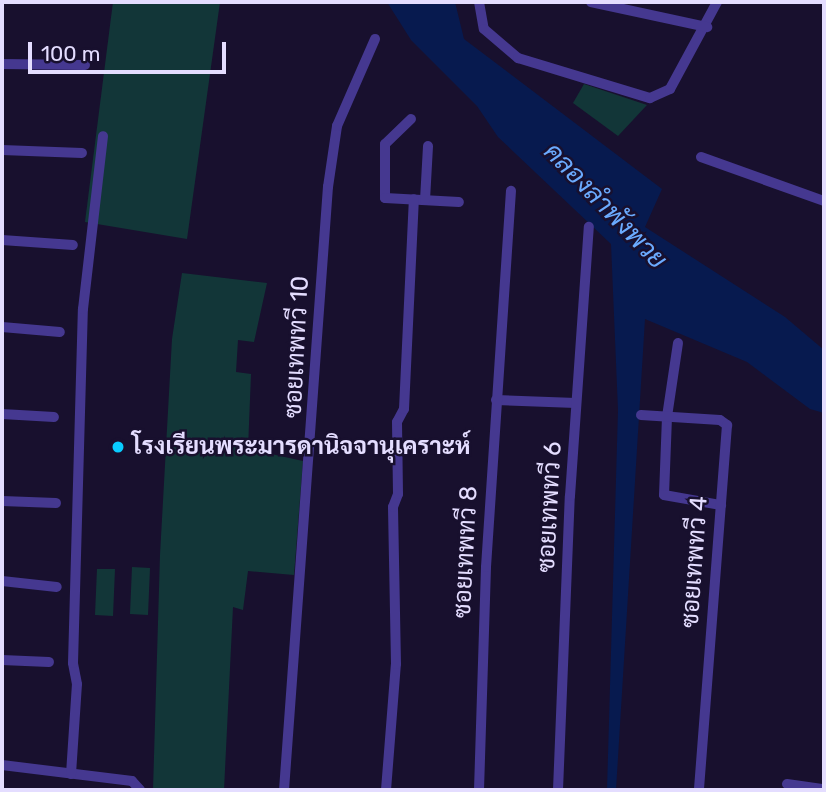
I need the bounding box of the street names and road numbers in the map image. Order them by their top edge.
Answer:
street label: ซอยเทพทวี 10 [279,275,315,419]
street label: ซอยเทพทวี 6 [532,441,568,573]
street label: ซอยเทพทวี 8 [448,485,484,619]
street label: ซอยเทพทวี 4 [676,495,714,629]

